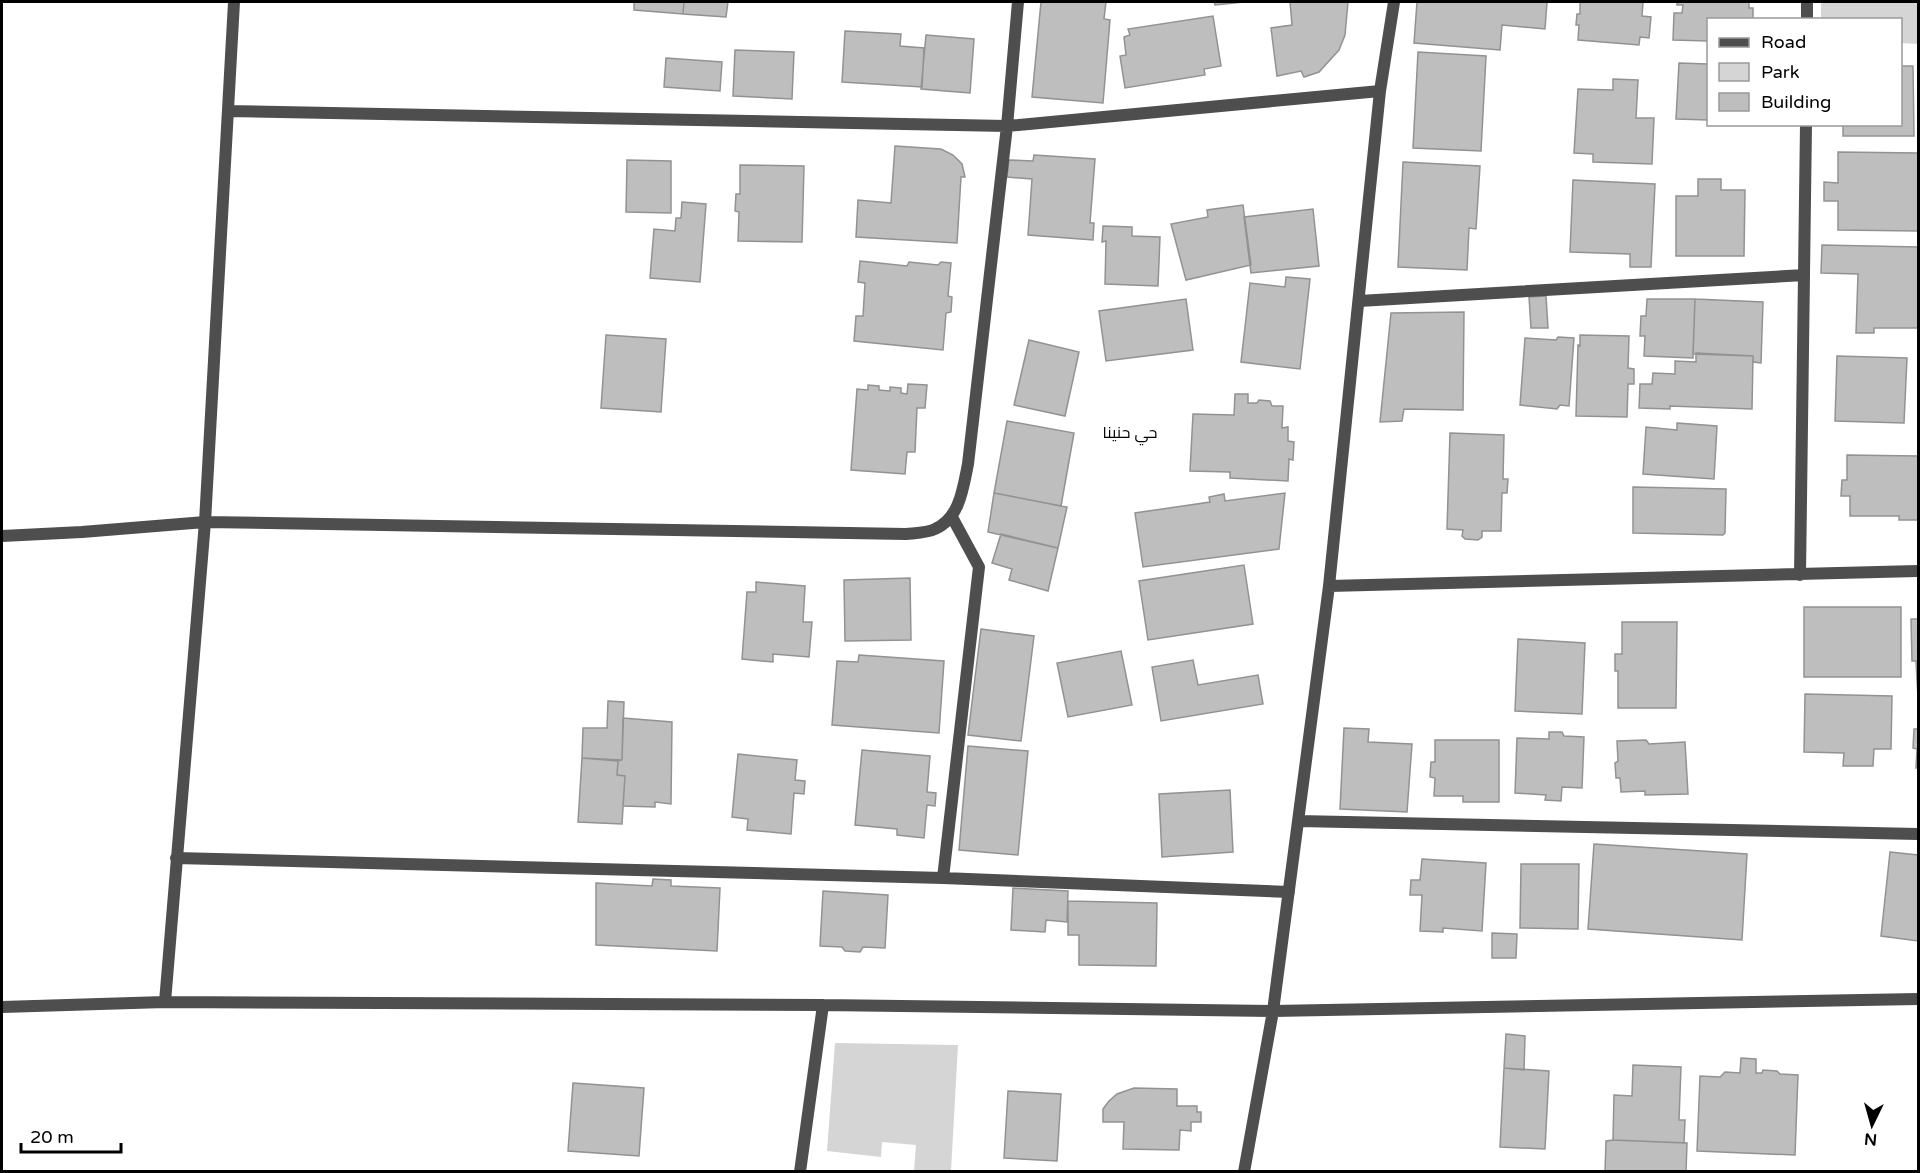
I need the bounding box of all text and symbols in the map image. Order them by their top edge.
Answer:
legend [1707,18,1902,126]
text: Road [1761,31,1806,53]
text: Park [1761,61,1800,83]
text: Building [1761,91,1831,113]
district label: حي حنينا [1103,423,1157,446]
north arrow [1842,1095,1902,1155]
scale bar [21,1116,122,1154]
text: 20 m [30,1126,74,1148]
text: N [1864,1128,1878,1149]

